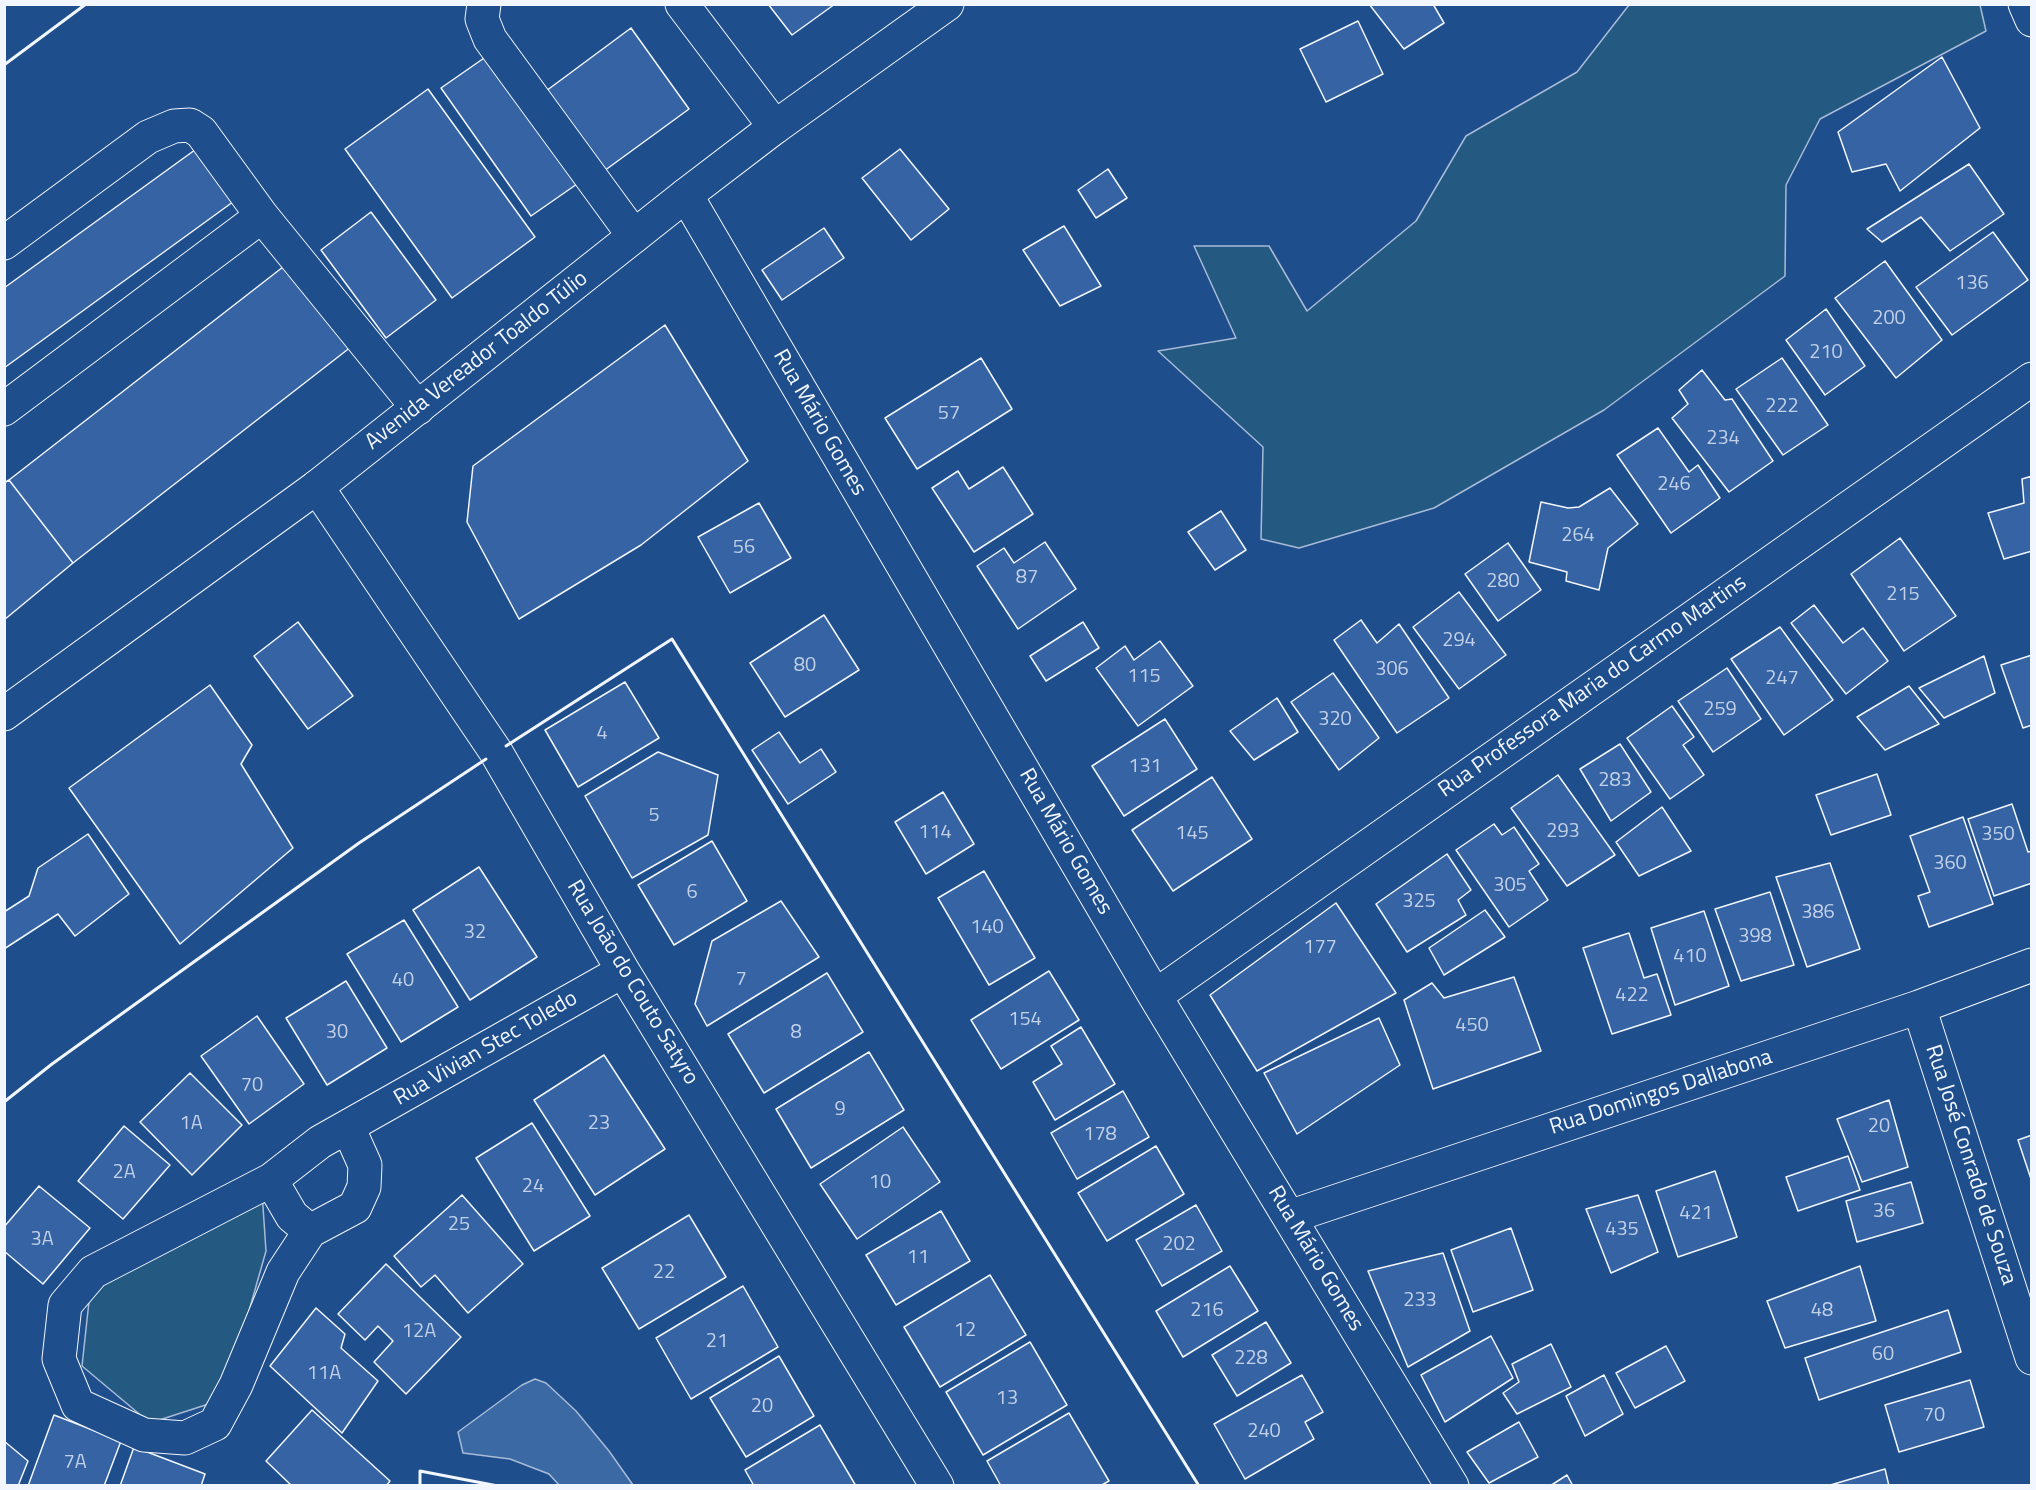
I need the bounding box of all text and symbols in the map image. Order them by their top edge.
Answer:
street label: Avenida Vereador Toaldo Túlio [361,266,593,456]
house number: 136 [1955,272,1989,296]
house number: 200 [1872,307,1906,331]
house number: 210 [1809,341,1843,365]
street label: Rua Mário Gomes [766,345,872,501]
house number: 222 [1765,395,1799,419]
house number: 57 [938,402,960,426]
house number: 234 [1706,427,1740,451]
house number: 246 [1657,473,1691,497]
house number: 264 [1561,524,1595,548]
house number: 56 [733,536,755,560]
house number: 87 [1016,566,1038,590]
street label: Rua Professora Maria do Carmo Martins [1434,570,1752,804]
house number: 280 [1486,570,1520,594]
house number: 215 [1886,583,1920,607]
house number: 294 [1442,629,1476,653]
house number: 80 [794,654,816,678]
house number: 306 [1375,658,1409,682]
house number: 115 [1127,665,1161,689]
house number: 247 [1765,667,1799,691]
house number: 259 [1703,698,1737,722]
house number: 320 [1318,708,1352,732]
house number: 4 [596,722,608,746]
house number: 131 [1128,755,1162,779]
street label: Rua Mário Gomes [1012,764,1118,920]
house number: 283 [1598,769,1632,793]
house number: 5 [648,804,660,828]
house number: 293 [1546,820,1580,844]
house number: 114 [918,821,952,845]
house number: 145 [1175,822,1209,846]
house number: 350 [1981,823,2015,847]
house number: 360 [1933,852,1967,876]
house number: 305 [1493,874,1527,898]
street label: Rua João do Couto Satyro [560,876,704,1090]
house number: 6 [686,881,698,905]
house number: 325 [1402,890,1436,914]
house number: 386 [1801,901,1835,925]
house number: 140 [970,916,1004,940]
house number: 32 [464,921,486,945]
house number: 398 [1738,925,1772,949]
house number: 177 [1303,936,1337,960]
house number: 410 [1673,945,1707,969]
house number: 7 [735,968,747,992]
house number: 40 [392,969,414,993]
house number: 422 [1615,984,1649,1008]
street label: Rua Vivian Stec Toledo [390,986,582,1112]
house number: 154 [1008,1008,1042,1032]
house number: 450 [1455,1014,1489,1038]
house number: 30 [326,1021,348,1045]
house number: 8 [790,1021,802,1045]
street label: Rua José Conrado de Souza [1919,1042,2021,1288]
street label: Rua Domingos Dallabona [1546,1045,1776,1141]
house number: 70 [241,1074,263,1098]
house number: 9 [834,1098,846,1122]
house number: 1A [179,1112,203,1136]
house number: 23 [588,1112,610,1136]
house number: 20 [1868,1115,1890,1139]
house number: 178 [1083,1123,1117,1147]
house number: 2A [112,1161,136,1185]
house number: 10 [869,1171,891,1195]
house number: 24 [522,1175,544,1199]
street label: Rua Mário Gomes [1261,1182,1369,1336]
house number: 36 [1873,1200,1895,1224]
house number: 421 [1679,1202,1713,1226]
house number: 25 [448,1213,470,1237]
house number: 435 [1605,1218,1639,1242]
house number: 3A [30,1228,54,1252]
house number: 202 [1162,1233,1196,1257]
house number: 11 [907,1246,929,1270]
house number: 22 [653,1261,675,1285]
house number: 233 [1403,1289,1437,1313]
house number: 216 [1190,1299,1224,1323]
house number: 48 [1811,1299,1833,1323]
house number: 12 [954,1319,976,1343]
house number: 12A [402,1320,436,1344]
house number: 21 [706,1330,728,1354]
house number: 60 [1872,1343,1894,1367]
house number: 228 [1234,1347,1268,1371]
house number: 11A [307,1362,341,1386]
house number: 13 [996,1387,1018,1411]
house number: 20 [751,1395,773,1419]
house number: 70 [1923,1404,1945,1428]
house number: 240 [1247,1420,1281,1444]
house number: 7A [63,1451,87,1475]

